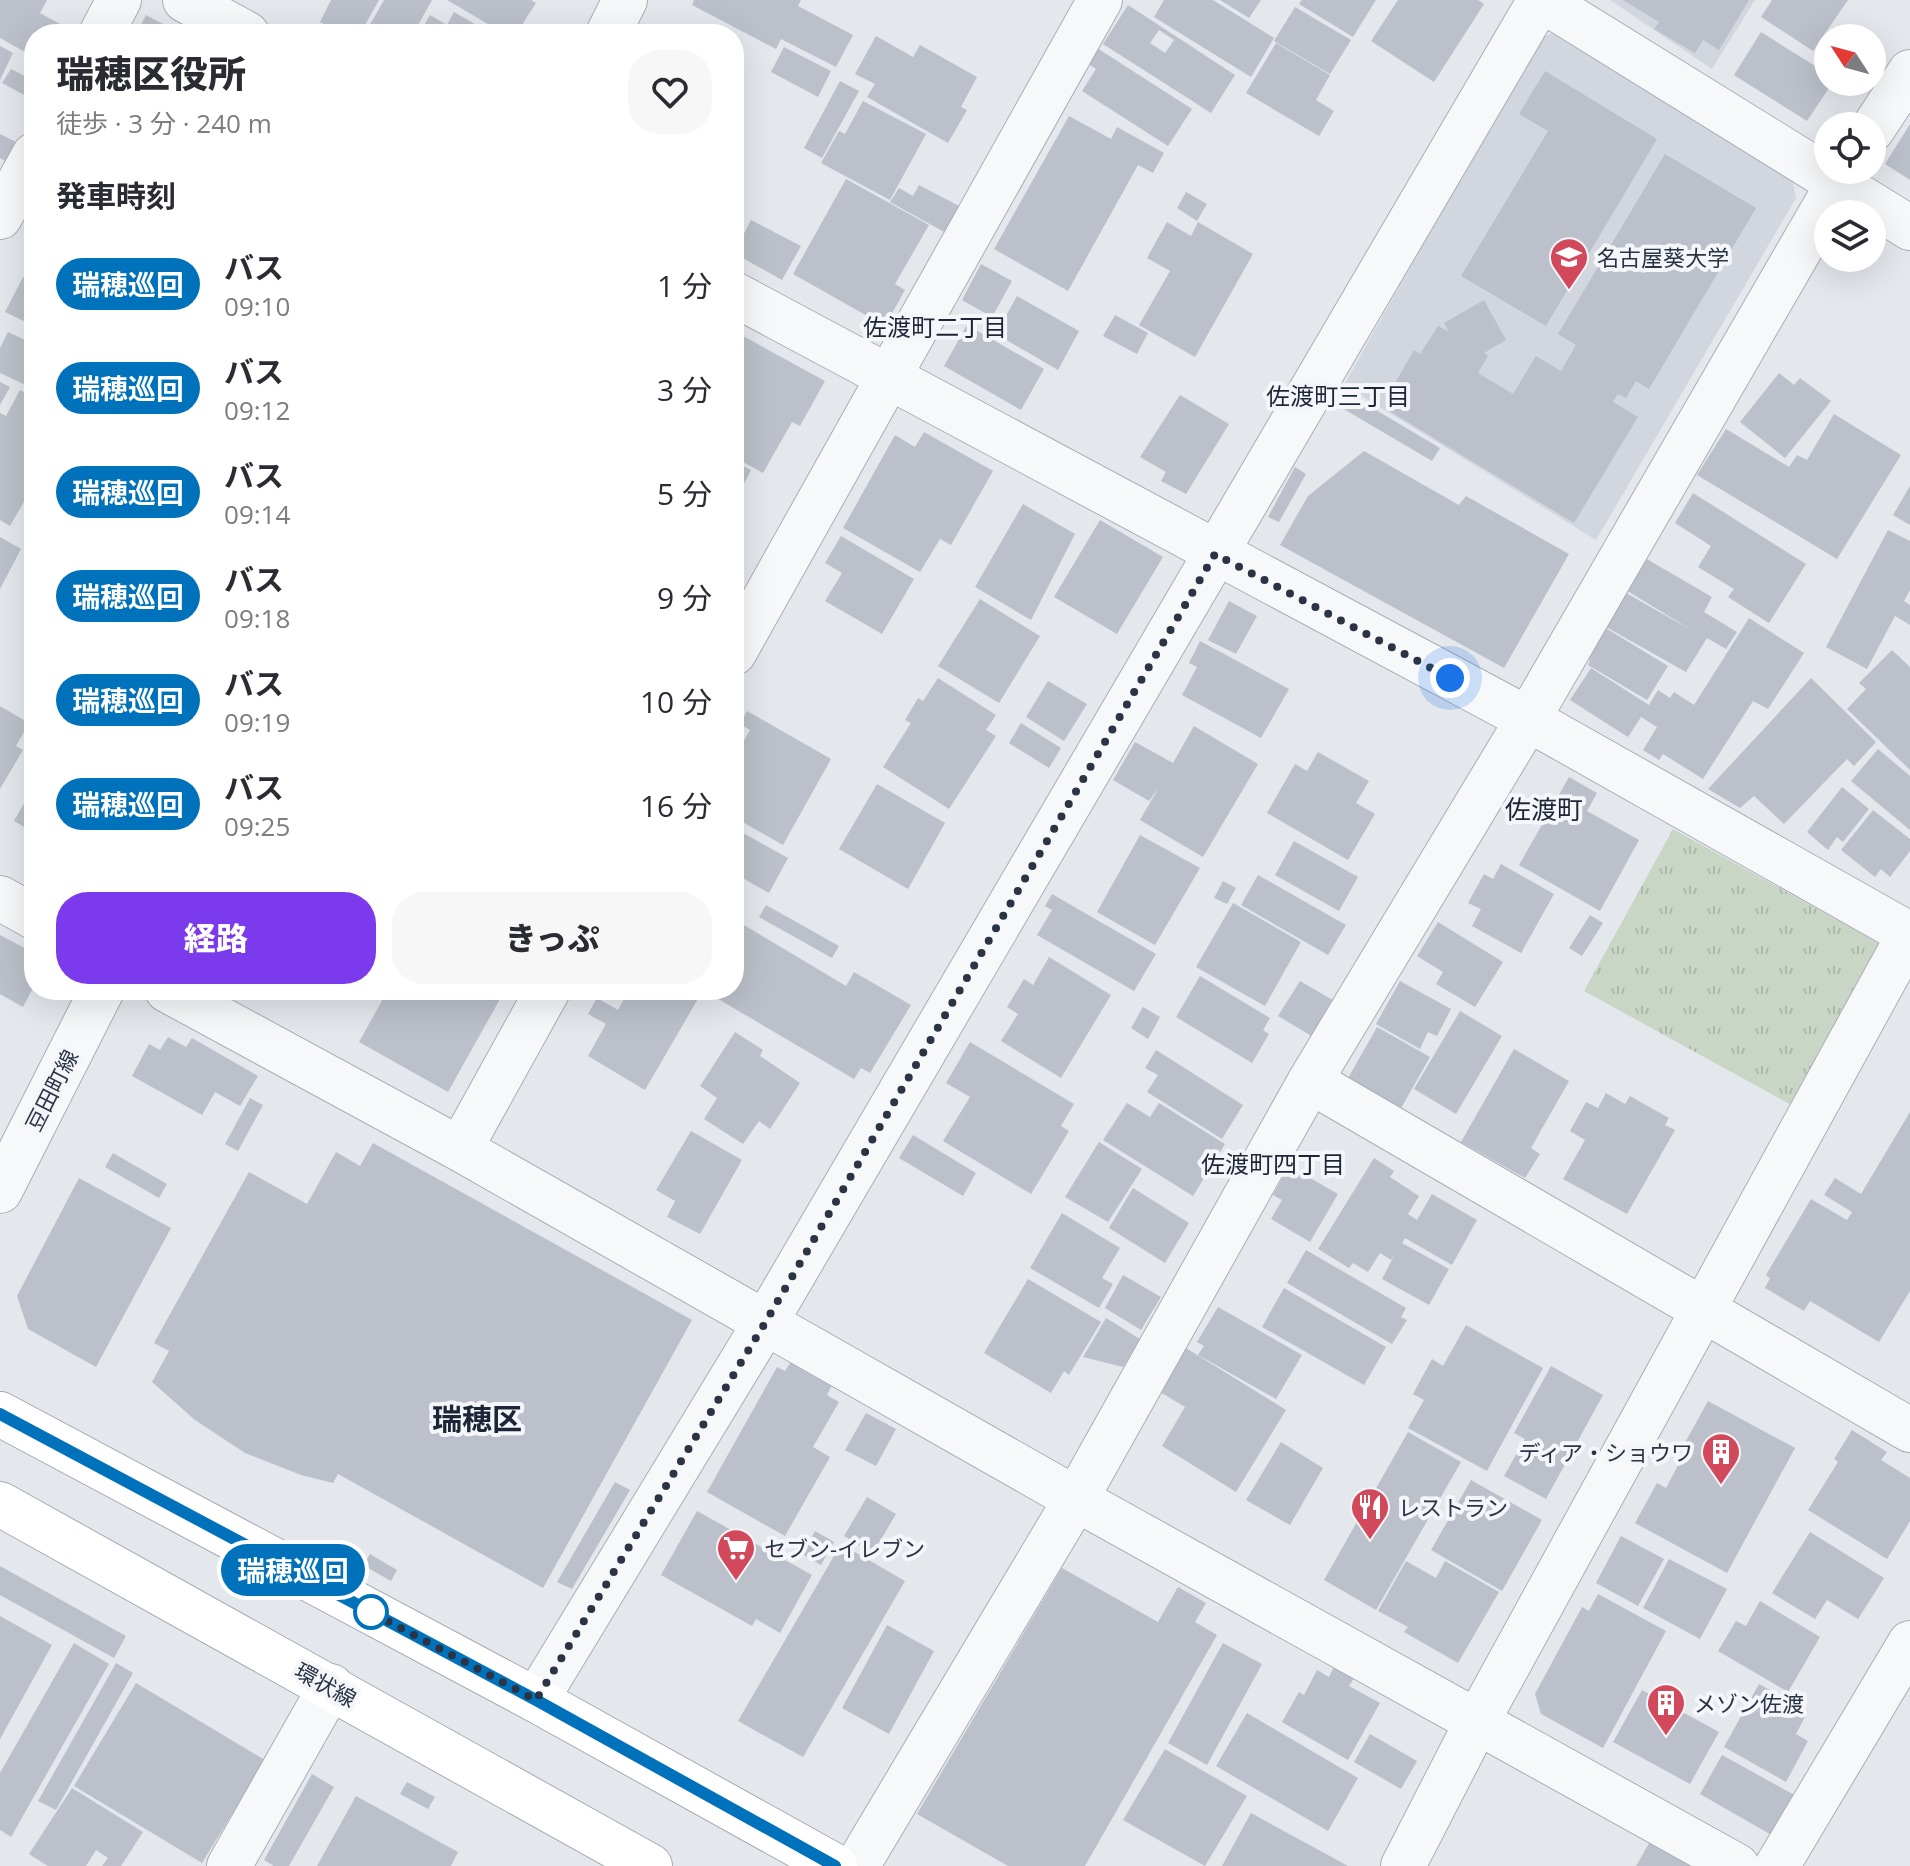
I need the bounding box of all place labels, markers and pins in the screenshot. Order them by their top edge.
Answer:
school or university icon: 名古屋葵大学 [1548,236,1590,291]
place label: 名古屋葵大学 [1597,242,1729,272]
building icon: ディア・ショウワ [1700,1431,1742,1486]
place label: ディア・ショウワ [1519,1437,1693,1467]
restaurant icon: レストラン [1349,1486,1391,1541]
place label: レストラン [1398,1492,1508,1522]
supermarket icon: セブン-イレブン [715,1527,757,1582]
place label: セブン-イレブン [764,1533,925,1563]
unlabelled marker [354,1595,388,1629]
building icon: メゾン佐渡 [1645,1682,1687,1737]
place label: メゾン佐渡 [1694,1688,1804,1718]

